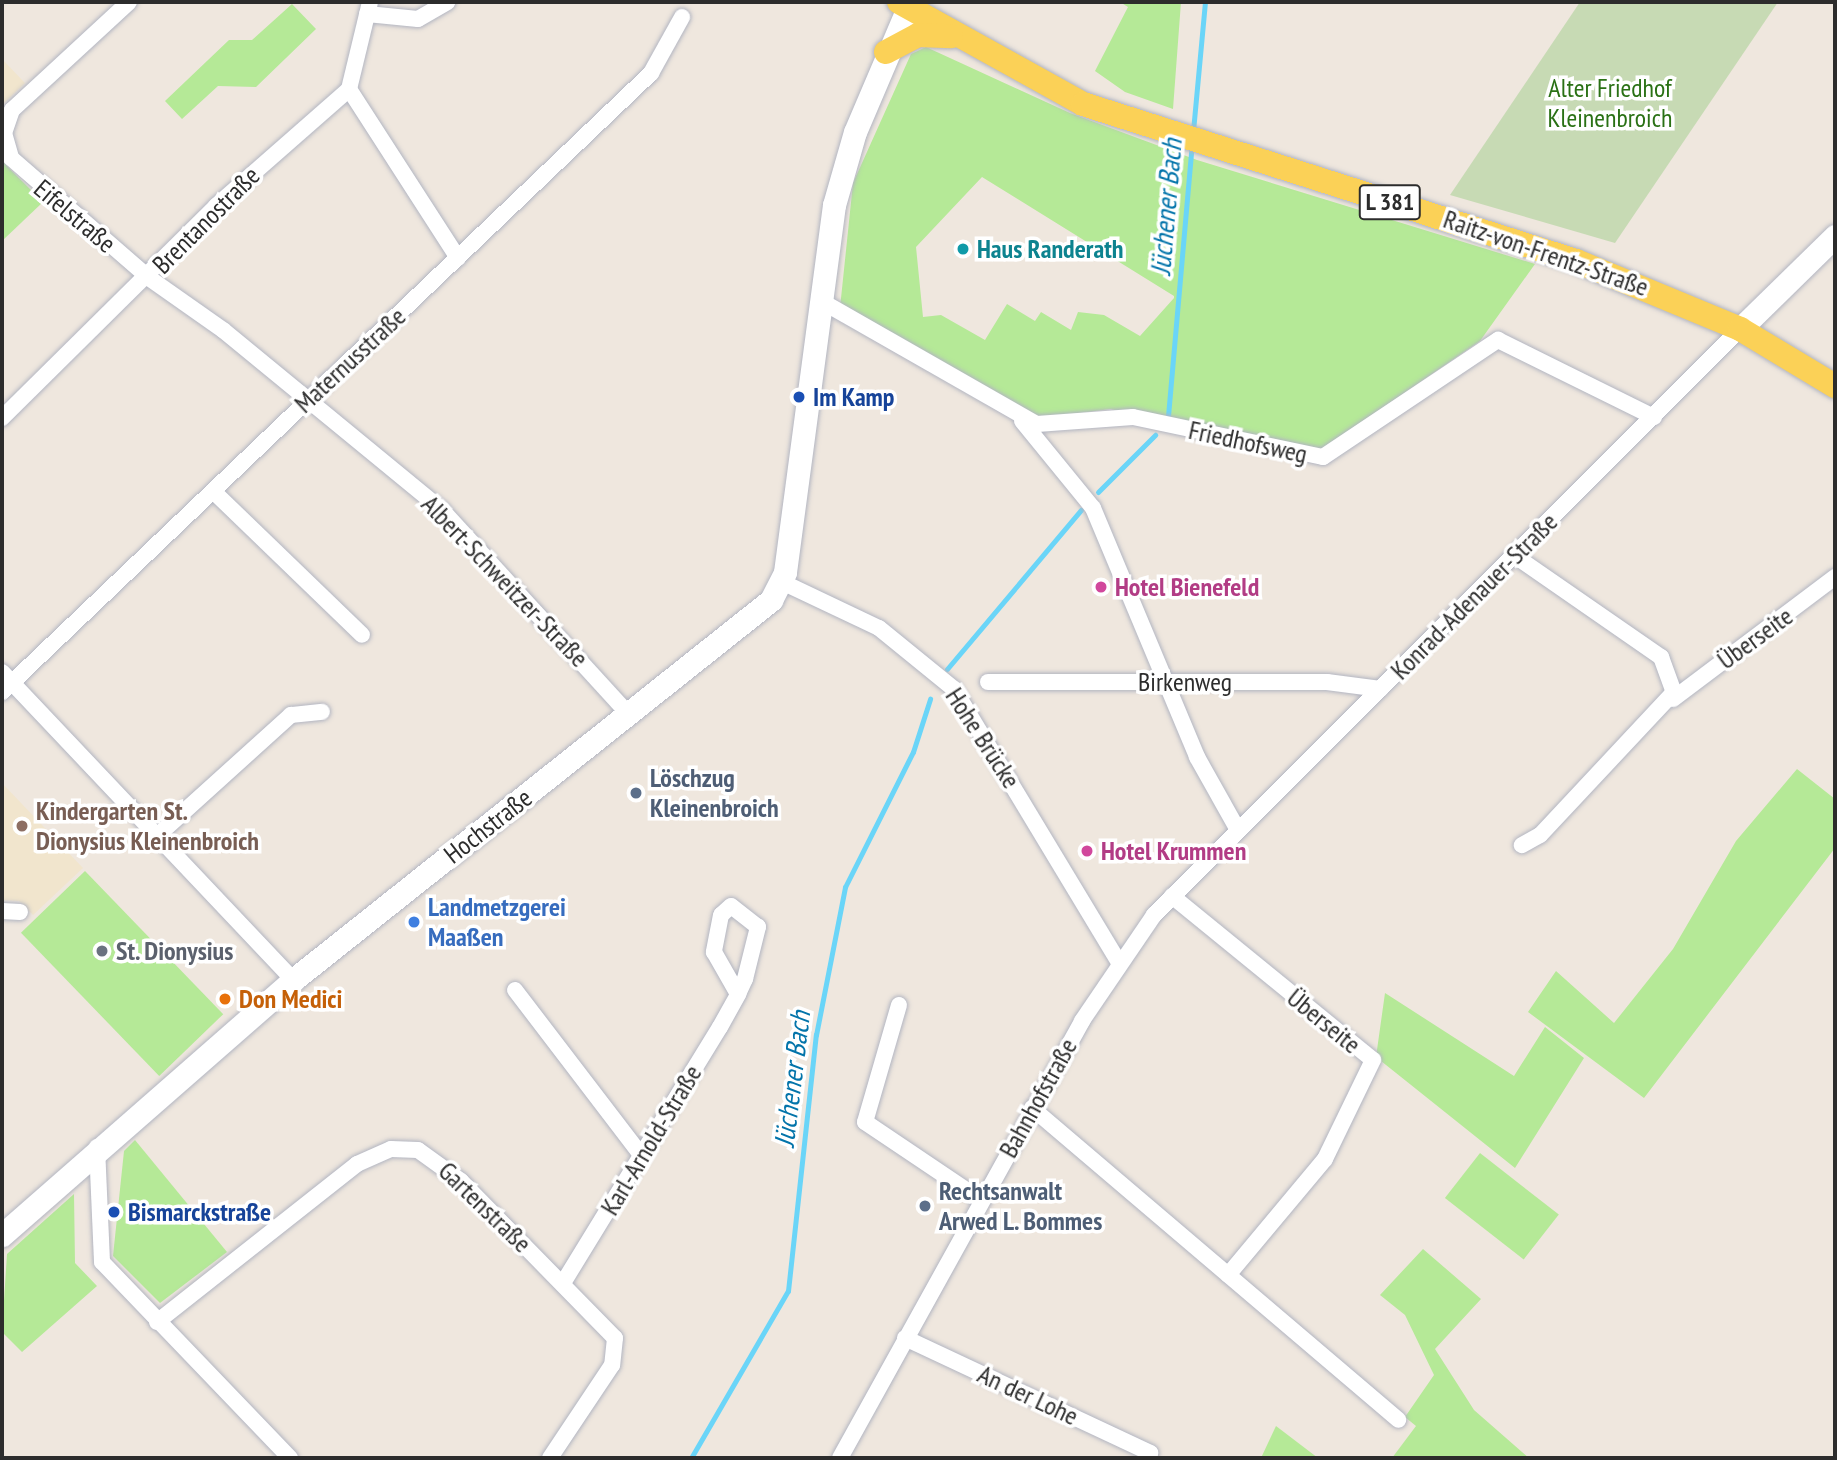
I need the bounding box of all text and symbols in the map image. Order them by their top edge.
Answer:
park label: Alter Friedhof Kleinenbroich [1548,72,1672,134]
water label: Jüchener Bach [1143,137,1189,277]
street label: Brentanostraße [146,160,266,280]
street label: Eifelstraße [28,173,122,259]
road number: L 381 [1357,182,1423,222]
street label: Raitz-von-Frentz-Straße [1439,203,1653,303]
place label: Haus Randerath [977,233,1123,265]
marker: Haus Randerath [955,241,971,257]
street label: Maternusstraße [288,301,412,419]
place label: Im Kamp [813,381,894,413]
marker: Im Kamp [791,389,807,405]
street label: Friedhofsweg [1186,414,1310,470]
street label: Albert-Schweitzer-Straße [415,489,595,673]
street label: Konrad-Adenauer-Straße [1384,506,1564,686]
place label: Hotel Bienefeld [1115,571,1259,603]
marker: Hotel Bienefeld [1093,579,1109,595]
street label: Überseite [1711,600,1799,676]
street label: Birkenweg [1138,666,1232,698]
street label: Hohe Brücke [939,682,1027,794]
place label: Löschzug Kleinenbroich [650,762,779,824]
street label: Hochstraße [438,782,538,870]
marker: Löschzug Kleinenbroich [628,785,644,801]
place label: Kindergarten St. Dionysius Kleinenbroich [36,795,259,856]
marker: Kindergarten St. Dionysius Kleinenbroich [14,818,30,834]
place label: Hotel Krummen [1101,835,1246,867]
marker: Hotel Krummen [1079,843,1095,859]
place label: Landmetzgerei Maaßen [428,891,566,953]
marker: Landmetzgerei Maaßen [406,914,422,930]
place label: St. Dionysius [116,935,235,967]
marker: St. Dionysius [94,943,110,959]
street label: Überseite [1281,982,1367,1060]
place label: Don Medici [239,983,342,1015]
marker: Don Medici [217,991,233,1007]
water label: Jüchener Bach [767,1009,817,1149]
street label: Bahnhofstraße [992,1033,1084,1163]
street label: Karl-Arnold-Straße [594,1059,708,1221]
street label: Gartenstraße [432,1155,538,1259]
place label: Rechtsanwalt Arwed L. Bommes [939,1175,1104,1236]
place label: Bismarckstraße [128,1196,271,1228]
marker: Rechtsanwalt Arwed L. Bommes [917,1198,933,1214]
marker: Bismarckstraße [106,1204,122,1220]
street label: An der Lohe [973,1358,1083,1432]

